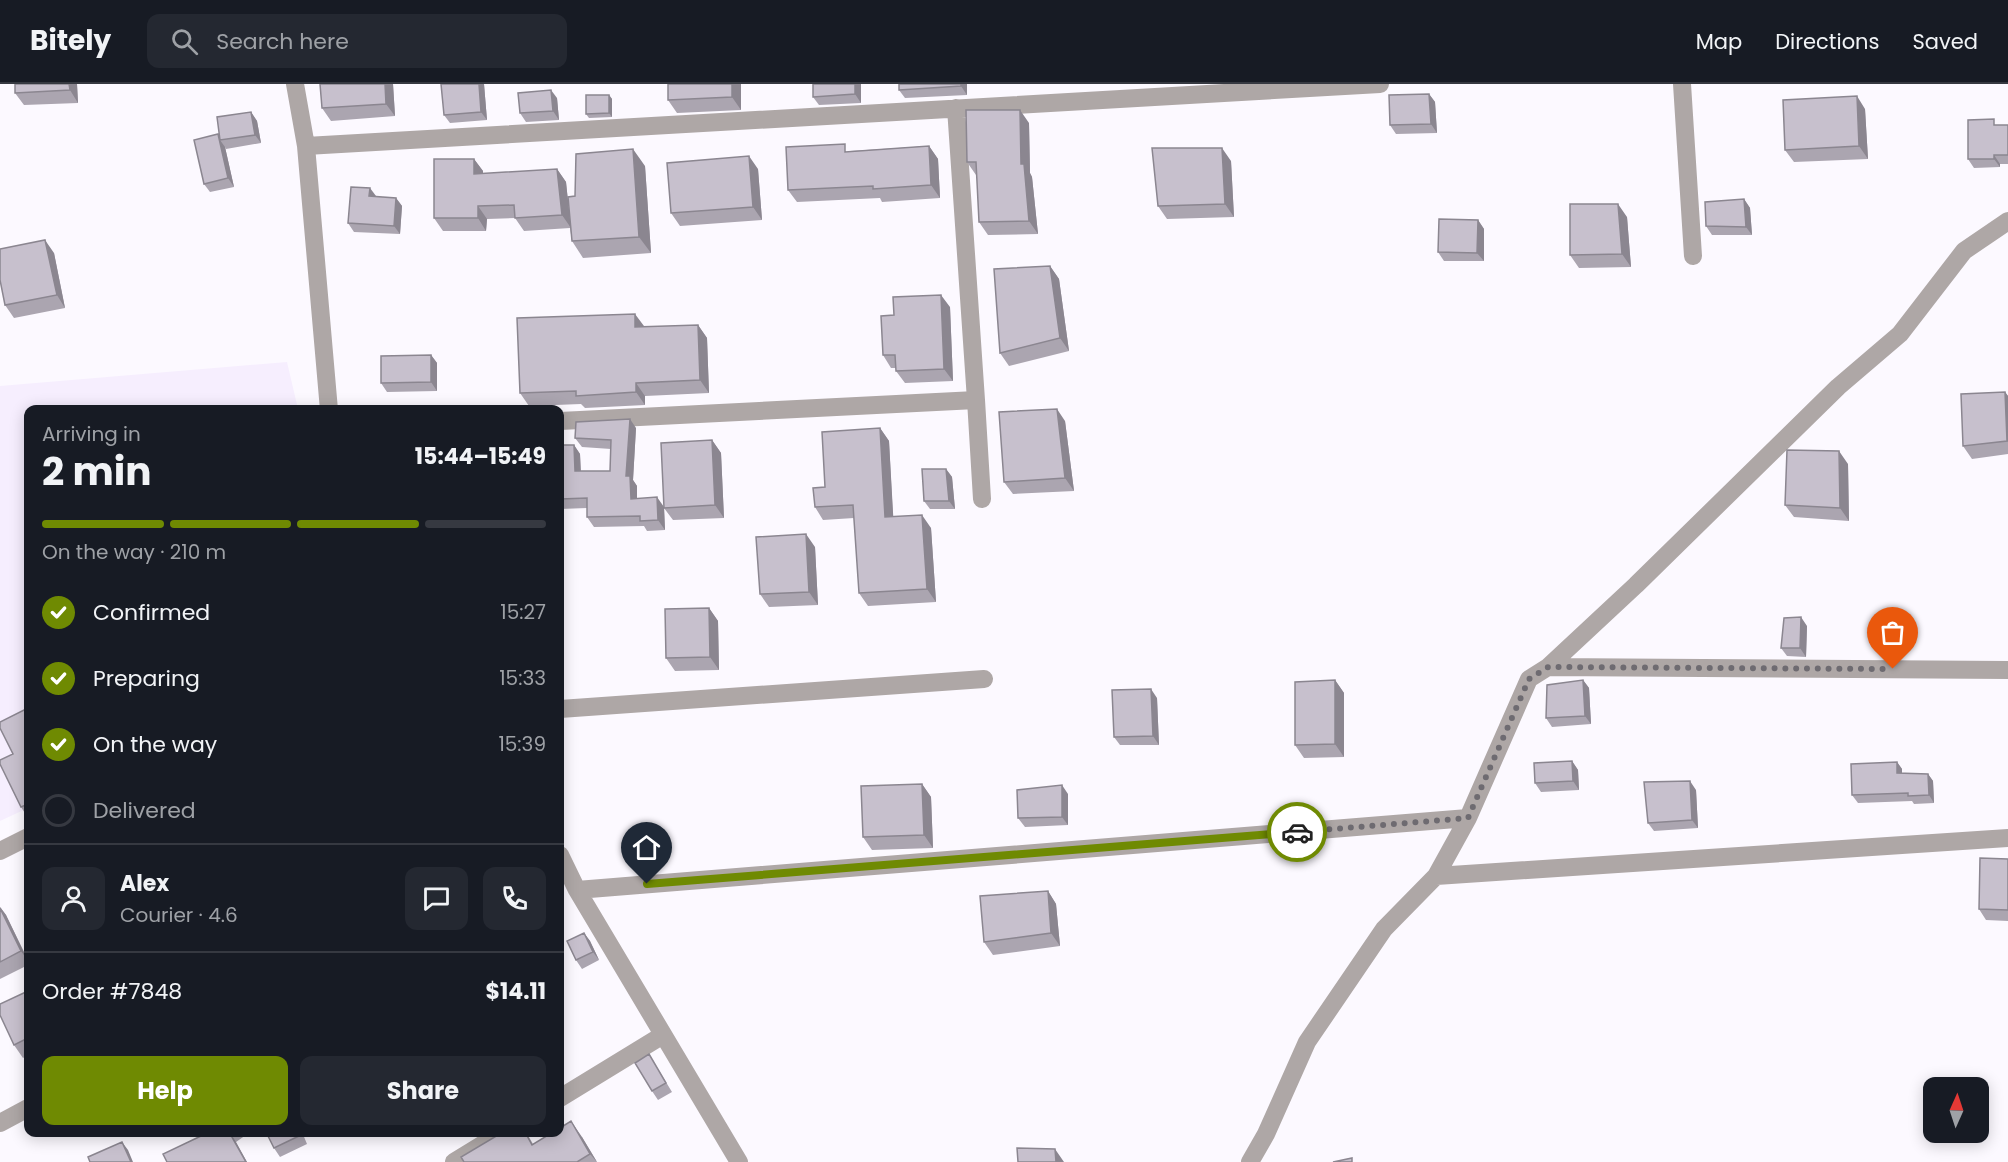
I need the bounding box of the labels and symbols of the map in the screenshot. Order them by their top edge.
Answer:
pin [1867,607,1918,669]
courier [1267,802,1327,862]
pin [621,822,672,884]
north arrow [1923,1077,1989,1143]

